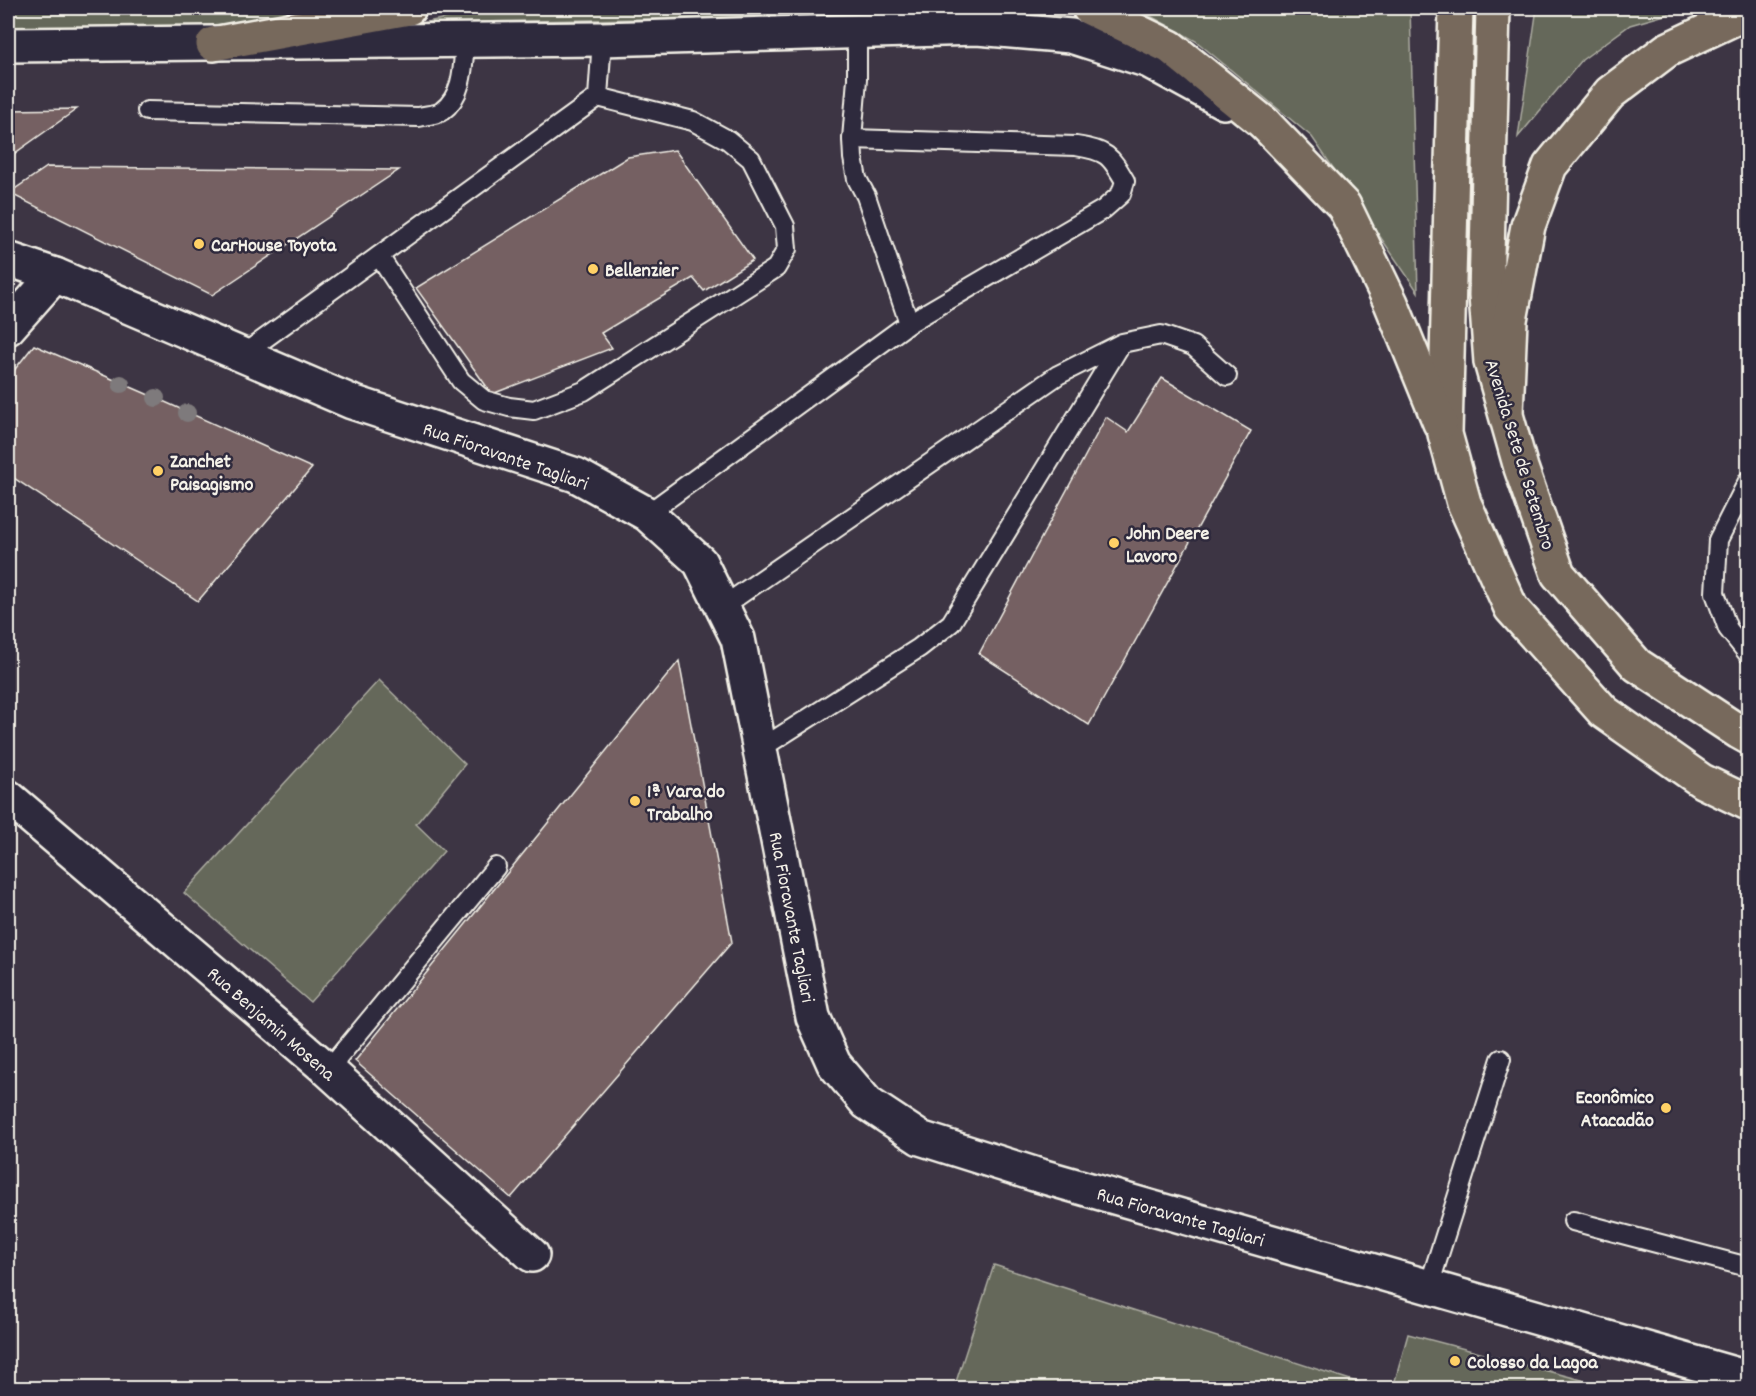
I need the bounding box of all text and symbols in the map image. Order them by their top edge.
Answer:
place label: CarHouse Toyota [211,233,337,261]
marker: CarHouse Toyota [192,237,206,251]
place label: Bellenzier [605,258,679,286]
marker: Bellenzier [586,262,600,276]
street label: Avenida Sete de Setembro [1476,356,1560,554]
street label: Rua Fioravante Tagliari [419,416,592,499]
place label: Zanchet Paisagismo [170,449,253,500]
marker: Zanchet Paisagismo [151,464,165,478]
place label: John Deere Lavoro [1126,521,1210,572]
marker: John Deere Lavoro [1107,536,1121,550]
place label: 1ª Vara do Trabalho [647,779,725,830]
marker: 1ª Vara do Trabalho [628,794,642,808]
street label: Rua Fioravante Tagliari [760,830,820,1006]
street label: Rua Benjamin Mosena [200,962,341,1089]
place label: Econômico Atacadão [1576,1085,1654,1136]
marker: Econômico Atacadão [1659,1101,1673,1115]
street label: Rua Fioravante Tagliari [1093,1182,1268,1256]
place label: Colosso da Lagoa [1467,1350,1598,1378]
marker: Colosso da Lagoa [1448,1354,1462,1368]

